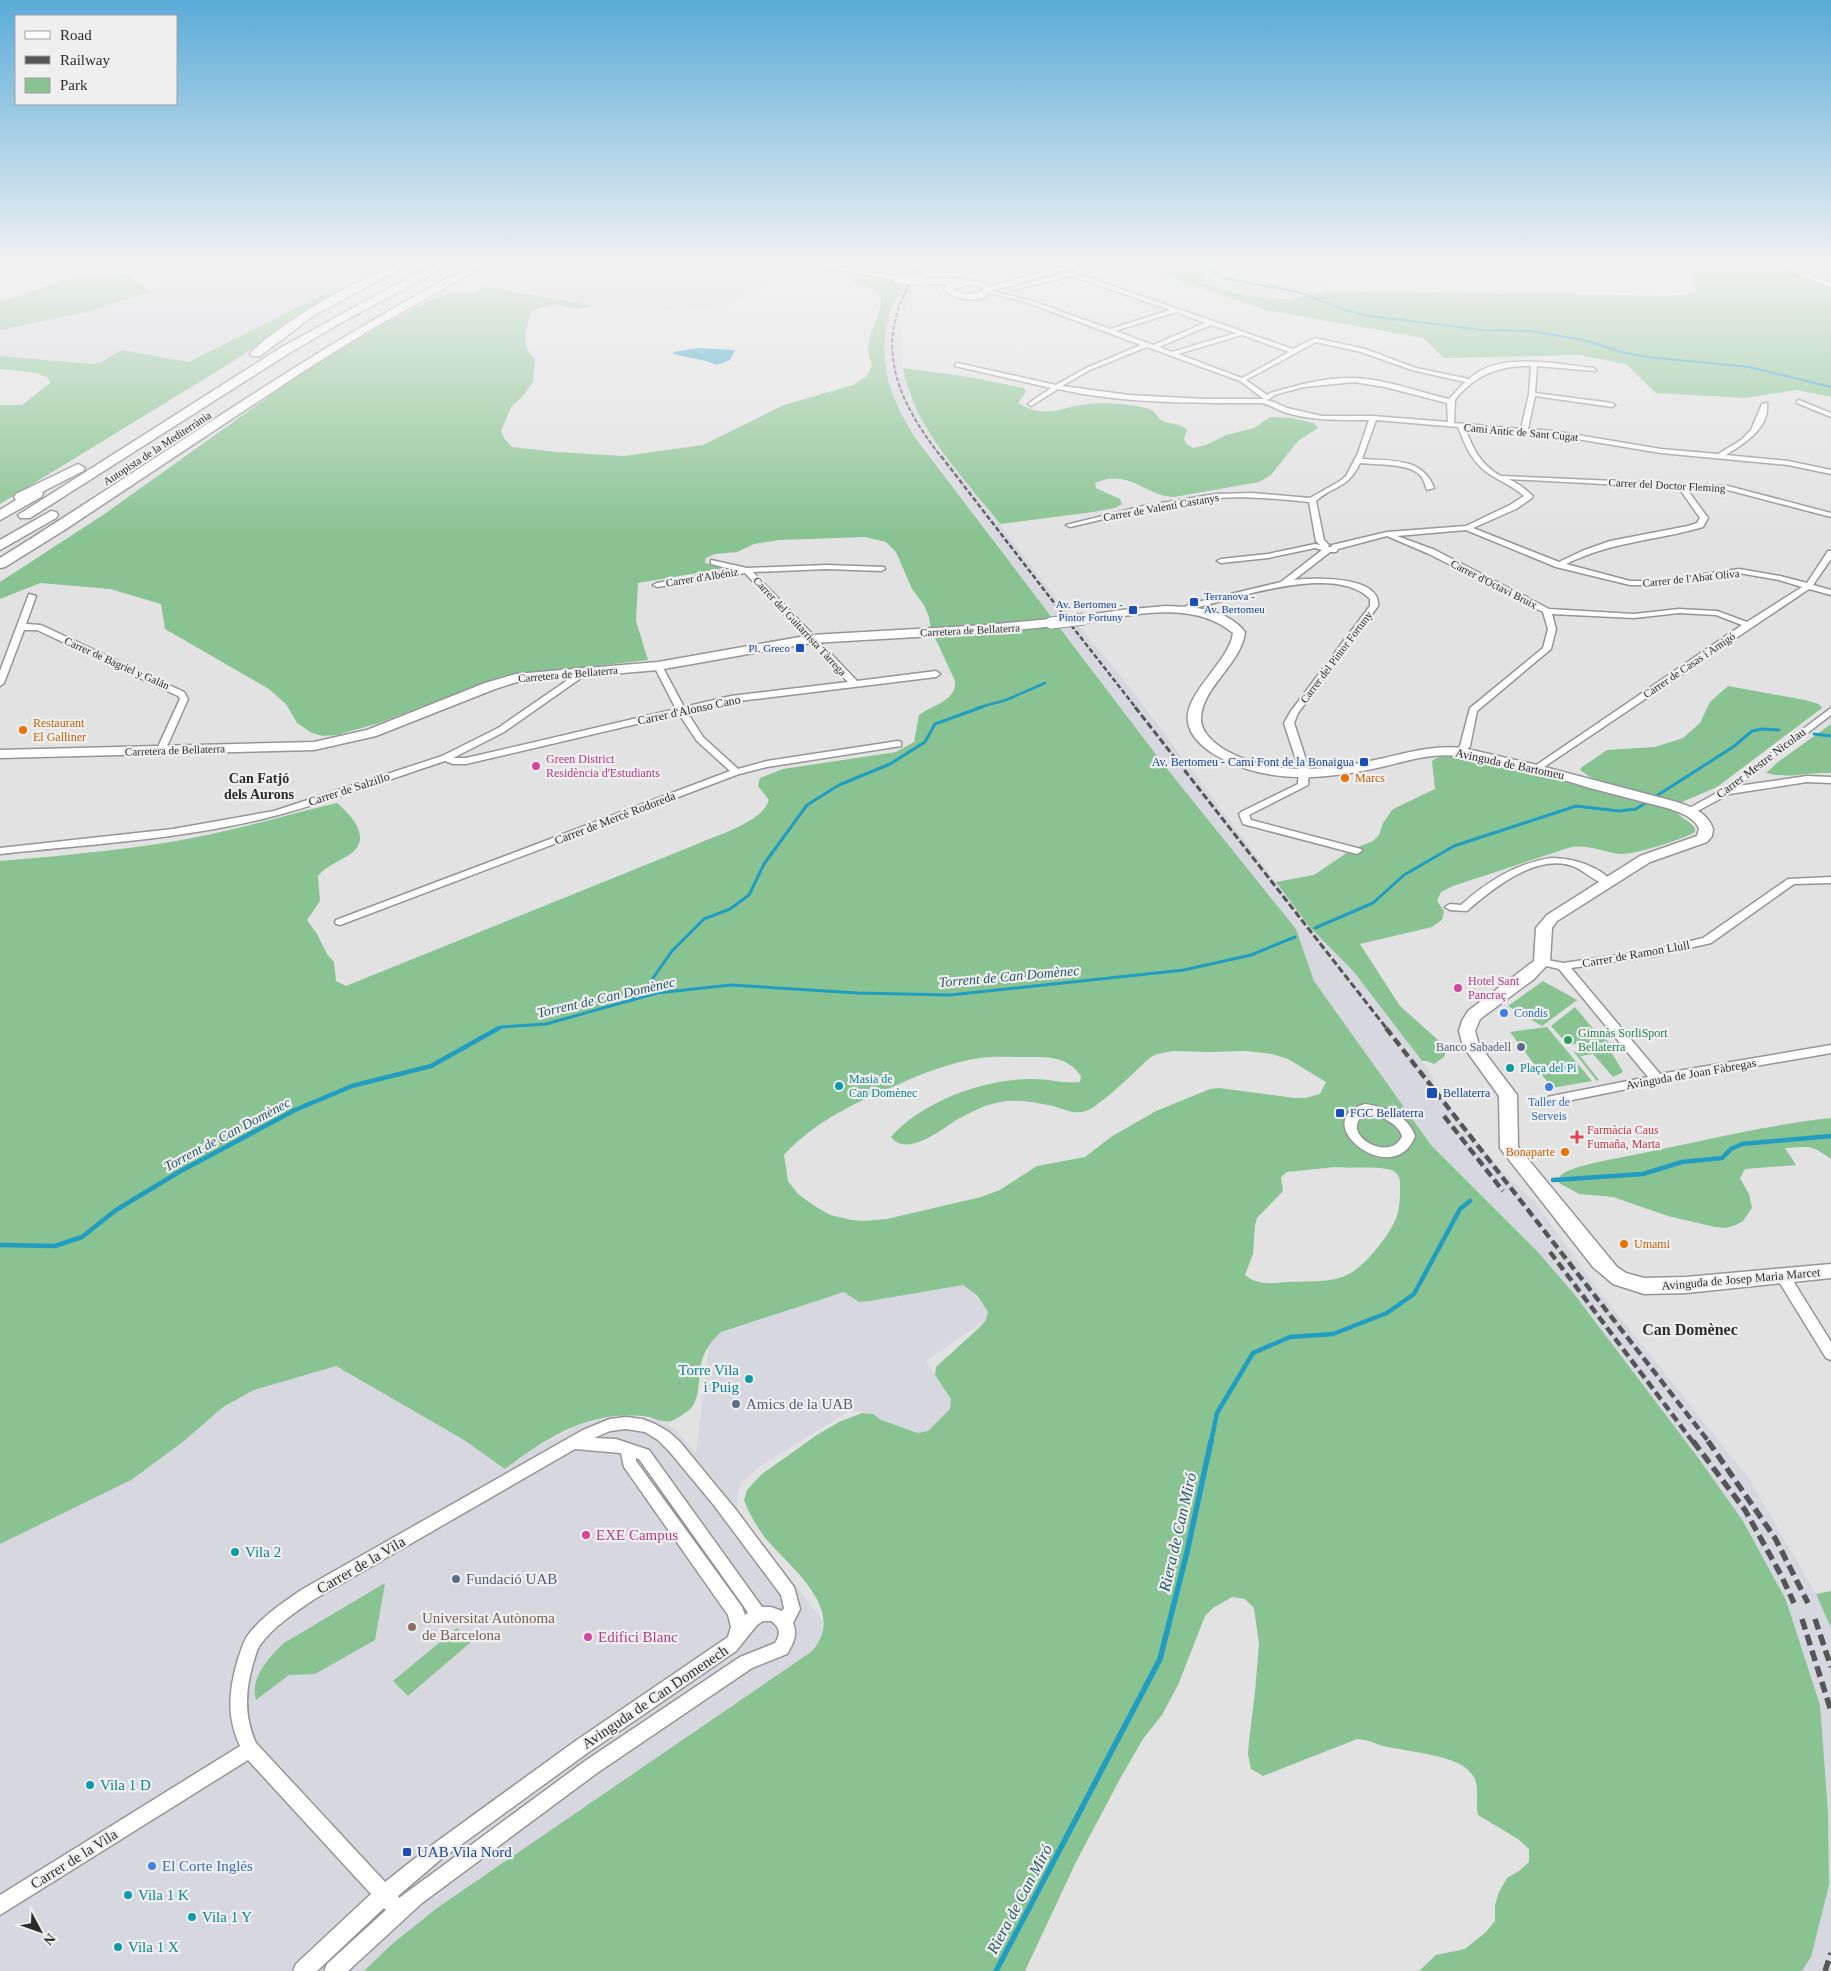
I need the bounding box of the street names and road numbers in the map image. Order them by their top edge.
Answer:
street label: Autopista de la Mediterrània [101,409,213,487]
street label: Camí Antic de Sant Cugat [1463,421,1579,443]
street label: Carrer del Doctor Fleming [1608,476,1726,494]
street label: Carrer de Valentí Castanys [1102,491,1220,523]
street label: Carrer d'Octavi Bruix [1449,557,1540,611]
street label: Carrer d'Albéniz [665,565,739,589]
street label: Carrer de l'Abat Oliva [1642,567,1740,589]
street label: Carrer del Guitarrista Tàrrega [751,574,849,678]
street label: Carrer del Pintor Fortuny [1298,608,1375,705]
street label: Carretera de Bellaterra [920,621,1020,639]
street label: Carrer de Casas i Amigó [1641,630,1738,700]
street label: Carrer de Bagriel y Galán [63,634,172,692]
street label: Carretera de Bellaterra [518,664,619,684]
street label: Carrer d'Alonso Cano [636,692,742,728]
street label: Carrer Mestre Nicolau [1714,725,1808,801]
street label: Carretera de Bellaterra [125,742,225,758]
street label: Avinguda de Bartomeu [1454,746,1566,782]
street label: Carrer de Salzillo [307,769,391,809]
street label: Carrer de Mercè Rodoreda [553,788,678,848]
street label: Carrer de Ramon Llull [1581,938,1692,970]
street label: Avinguda de Joan Fàbregas [1625,1056,1758,1092]
street label: Avinguda de Josep Maria Marcet [1661,1265,1821,1293]
street label: Carrer de la Vila [314,1533,408,1597]
street label: Avinguda de Can Domenech [579,1642,731,1752]
street label: Carrer de la Vila [28,1826,121,1892]

